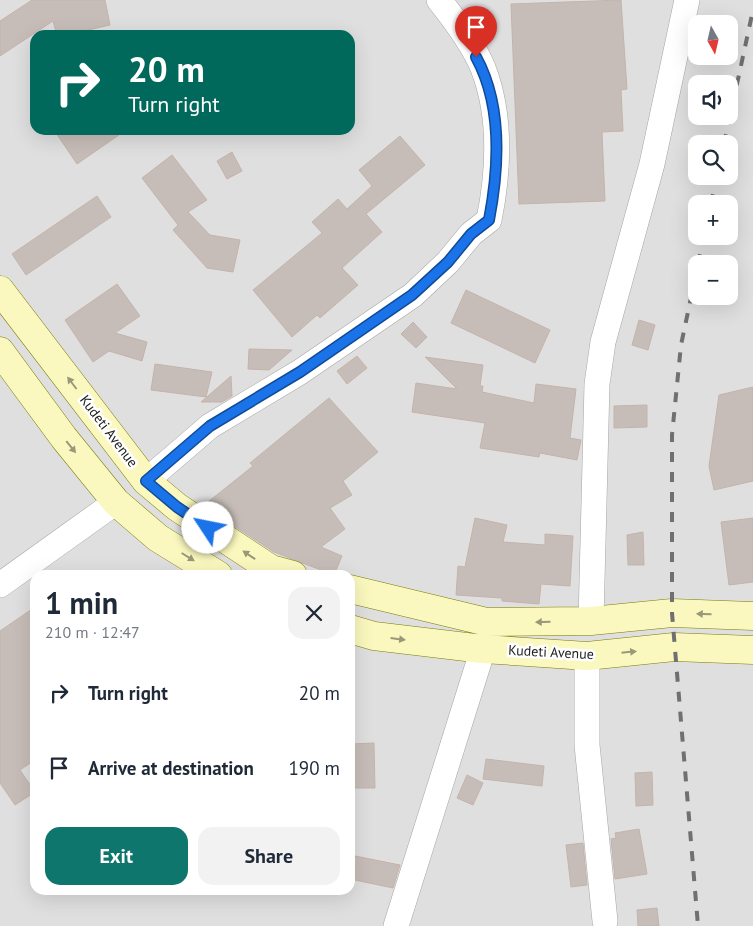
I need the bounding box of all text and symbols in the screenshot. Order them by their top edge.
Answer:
pin [455,6,497,57]
icon: arrive [462,13,490,41]
north arrow [688,15,738,65]
map controls [688,15,738,305]
text: 20 m [128,46,205,92]
icon: right [45,50,110,115]
button: sound [688,75,738,125]
text: Turn right [128,90,220,118]
button: search [688,135,738,185]
button: + [688,195,738,245]
button: − [688,255,738,305]
one-way arrow [67,376,77,390]
street label: Kudeti Avenue [76,391,142,471]
one-way arrow [65,440,76,453]
position arrow [181,501,233,553]
one-way arrow [243,550,256,560]
one-way arrow [182,552,195,561]
text: 1 min [45,583,118,622]
button: close [288,587,340,639]
one-way arrow [696,610,712,618]
one-way arrow [534,618,550,626]
text: 210 m · 12:47 [45,622,140,642]
one-way arrow [390,635,406,643]
street label: Kudeti Avenue [508,641,594,663]
one-way arrow [621,648,637,656]
icon: right [45,679,73,707]
text: Turn right [88,681,168,705]
text: 20 m [299,681,340,705]
icon: arrive [45,754,73,782]
text: Arrive at destination [88,756,254,780]
text: 190 m [288,756,340,780]
button: Exit [45,827,188,885]
button: Share [198,827,340,885]

